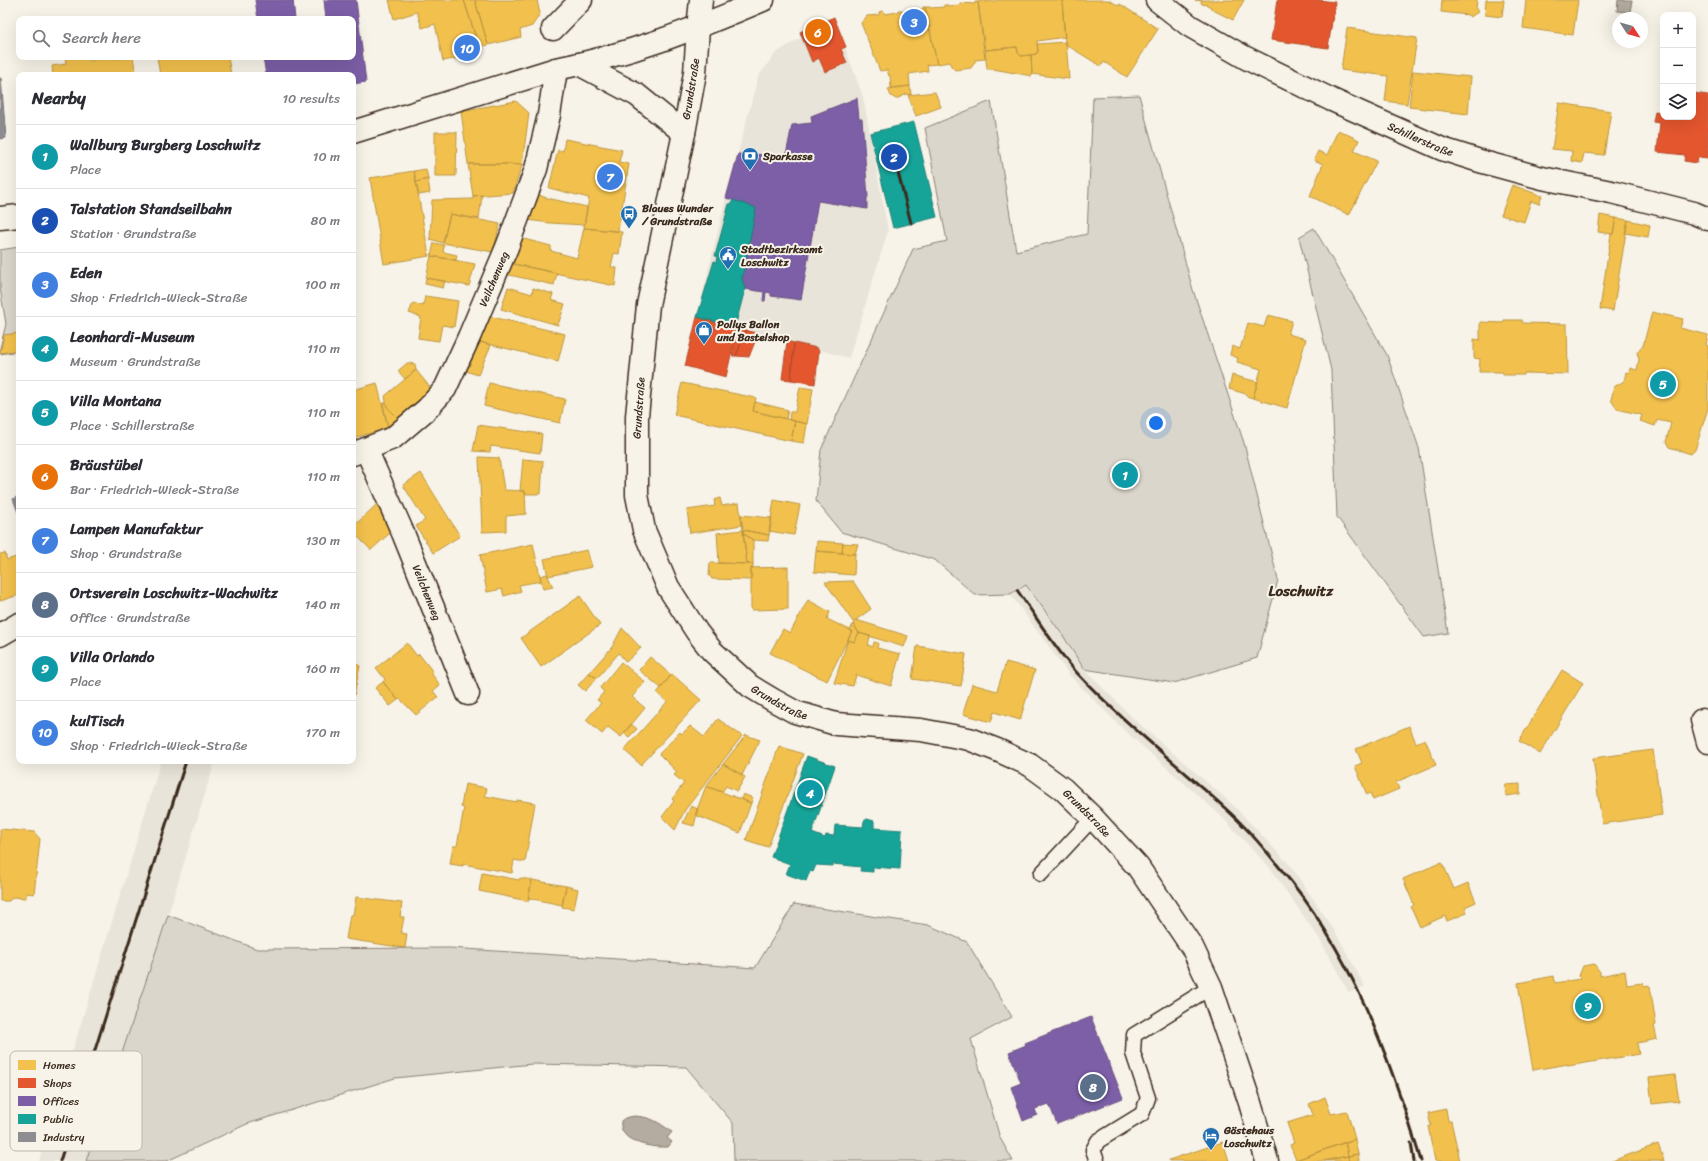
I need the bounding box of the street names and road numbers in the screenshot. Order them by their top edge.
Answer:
street label: Grundstraße [677,56,705,121]
street label: Schillerstraße [1384,116,1456,162]
street label: Veilchenweg [473,248,514,310]
street label: Grundstraße [627,376,651,439]
street label: Veilchenweg [407,562,447,624]
street label: Grundstraße [747,679,810,725]
street label: Grundstraße [1058,784,1116,842]

